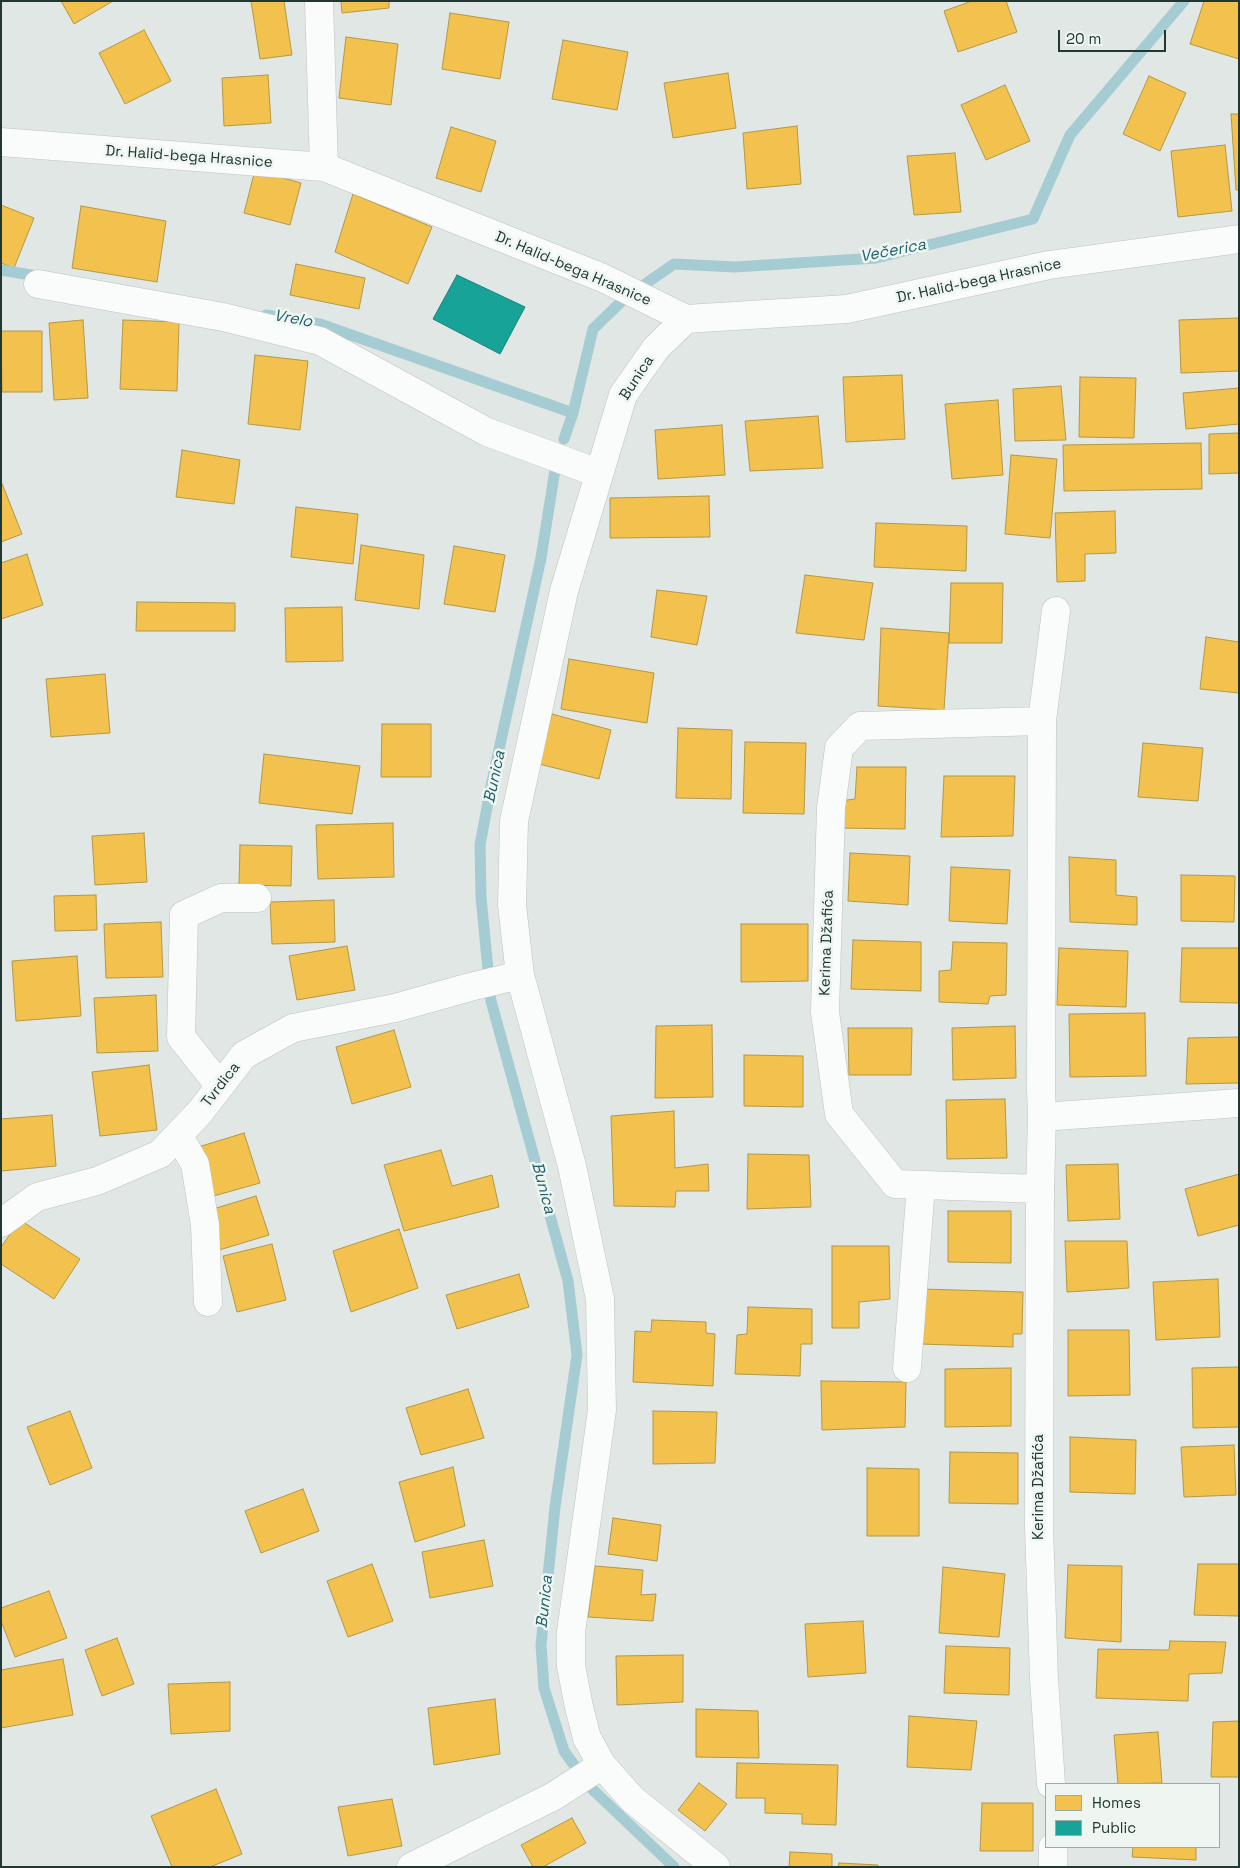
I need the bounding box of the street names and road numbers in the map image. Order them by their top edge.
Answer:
street label: Dr. Halid-bega Hrasnice [105,142,273,172]
street label: Dr. Halid-bega Hrasnice [492,228,654,310]
street label: Dr. Halid-bega Hrasnice [895,255,1063,307]
street label: Bunica [616,352,658,404]
street label: Kerima Džafića [816,890,838,996]
street label: Tvrdica [198,1059,244,1111]
street label: Kerima Džafića [1030,1434,1048,1540]

